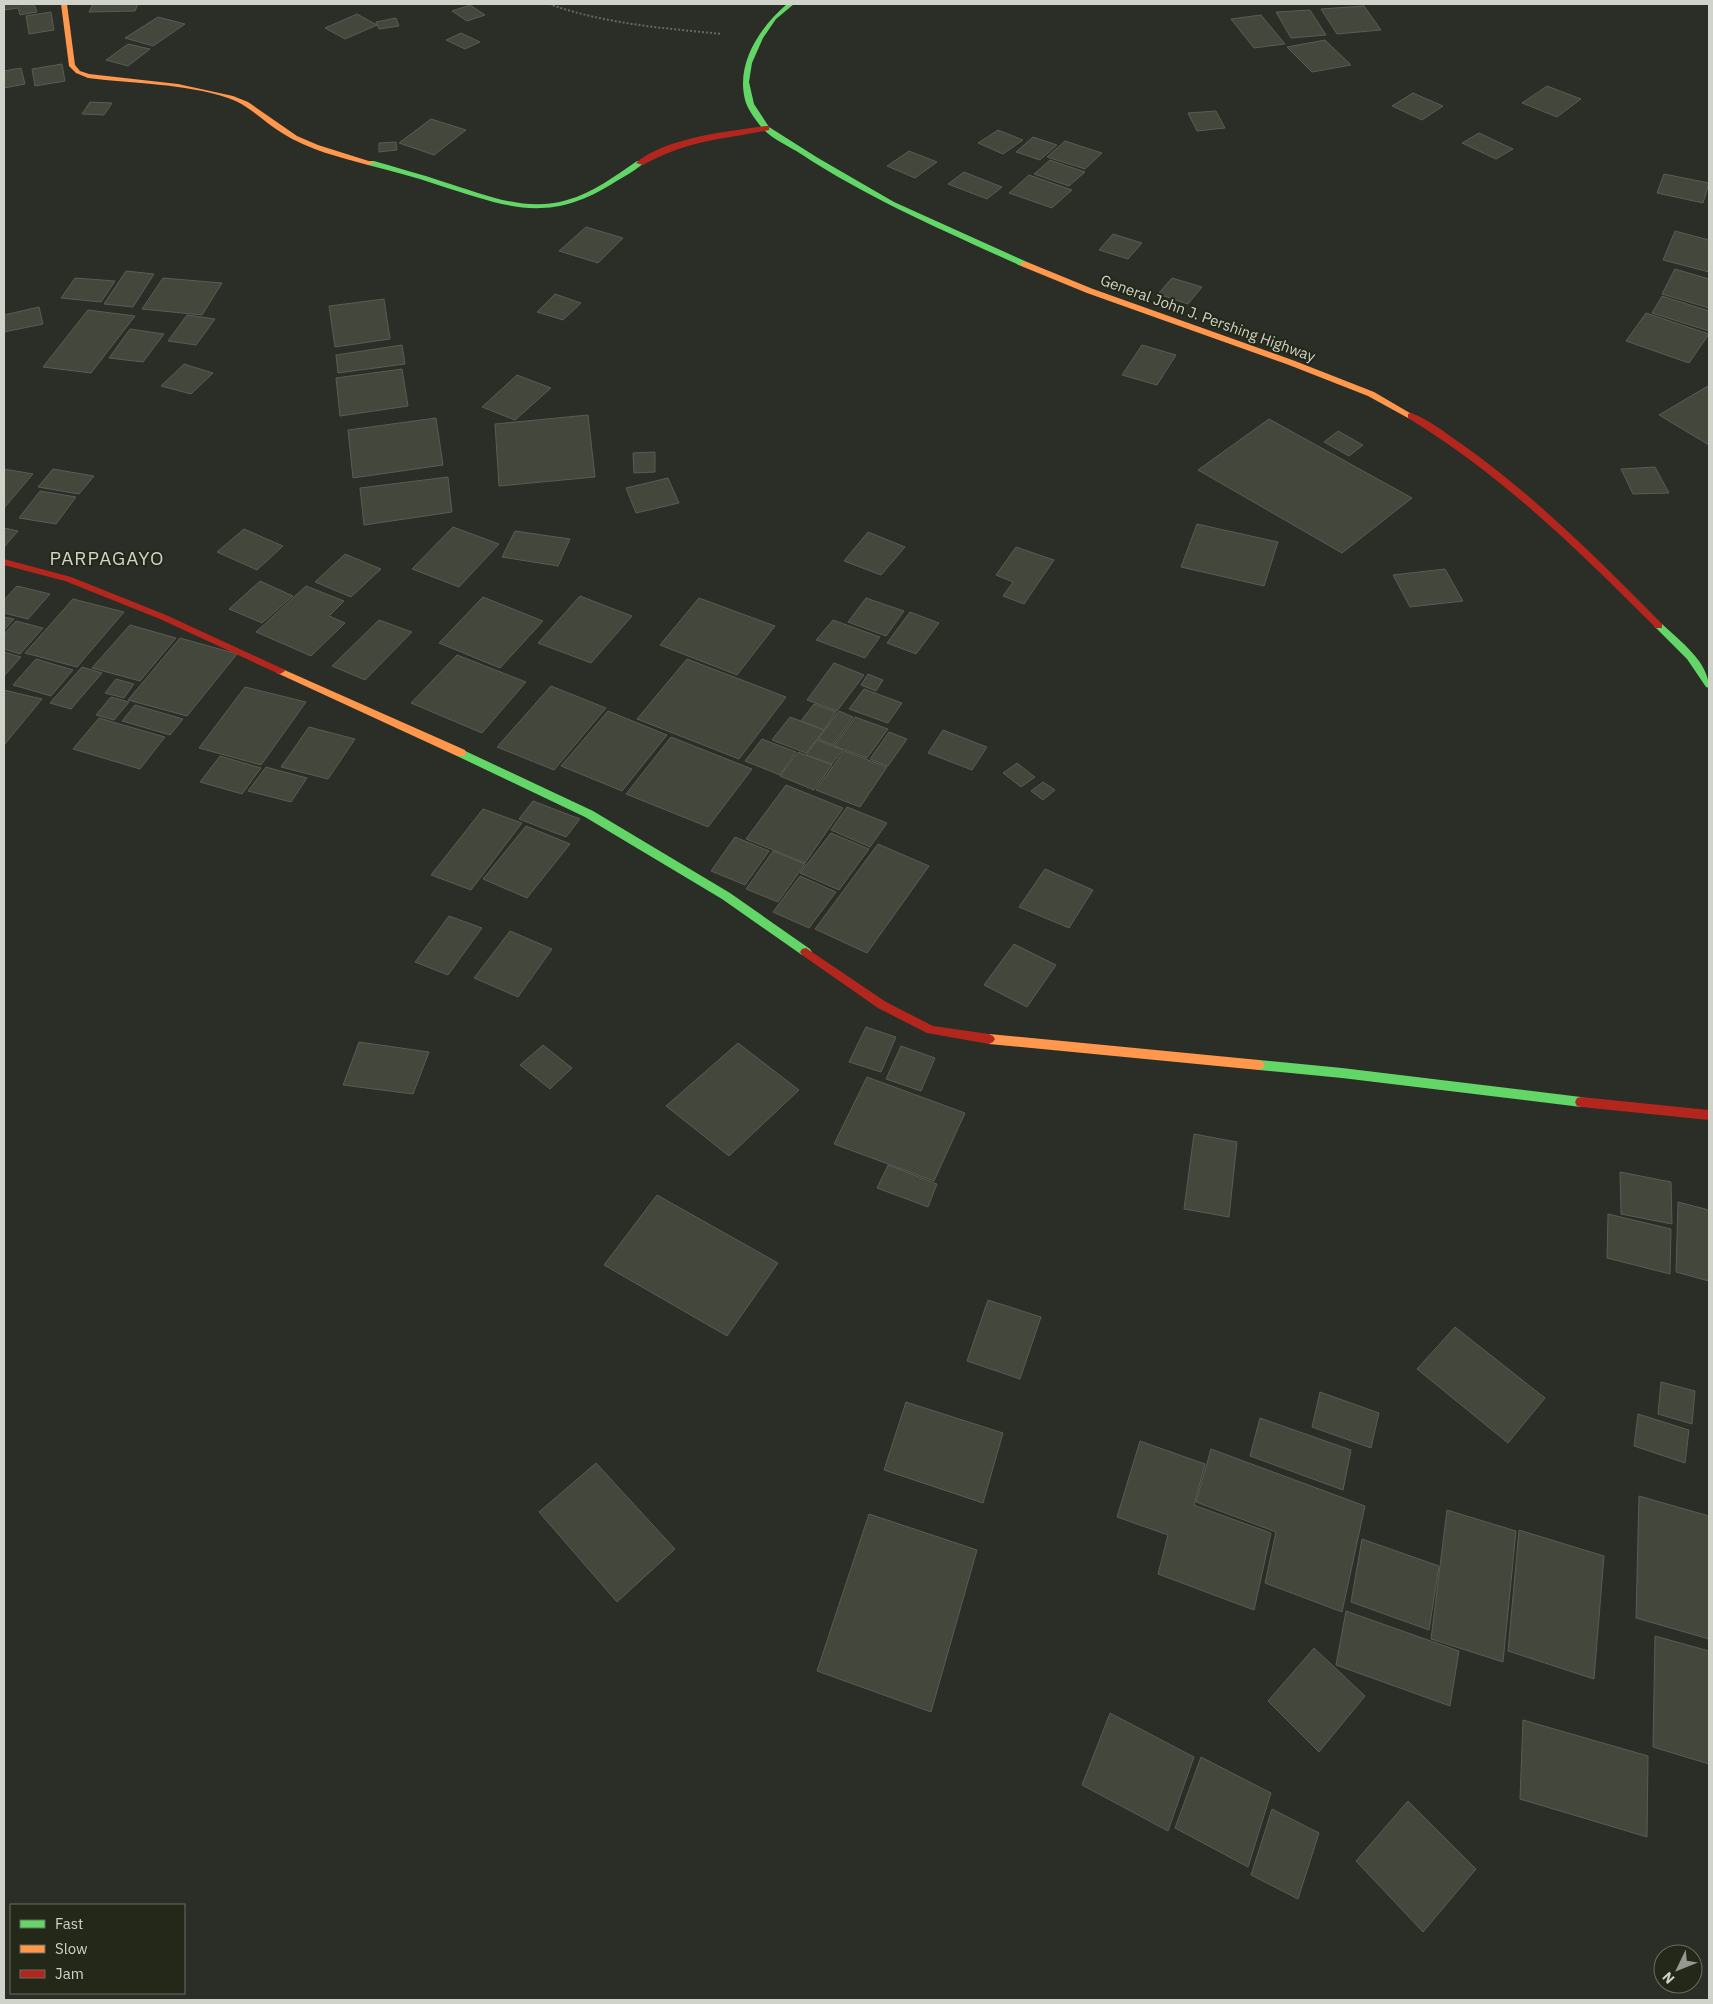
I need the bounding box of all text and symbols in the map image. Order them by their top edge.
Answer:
street label: General John J. Pershing Highway [1098,270,1319,366]
district label: PARPAGAYO [49,546,165,570]
legend [10,1904,185,1994]
text: Fast [55,1914,83,1933]
text: Slow [55,1939,88,1958]
north arrow [1653,1944,1703,1994]
text: Jam [55,1964,84,1983]
text: N [1658,1968,1679,1988]

